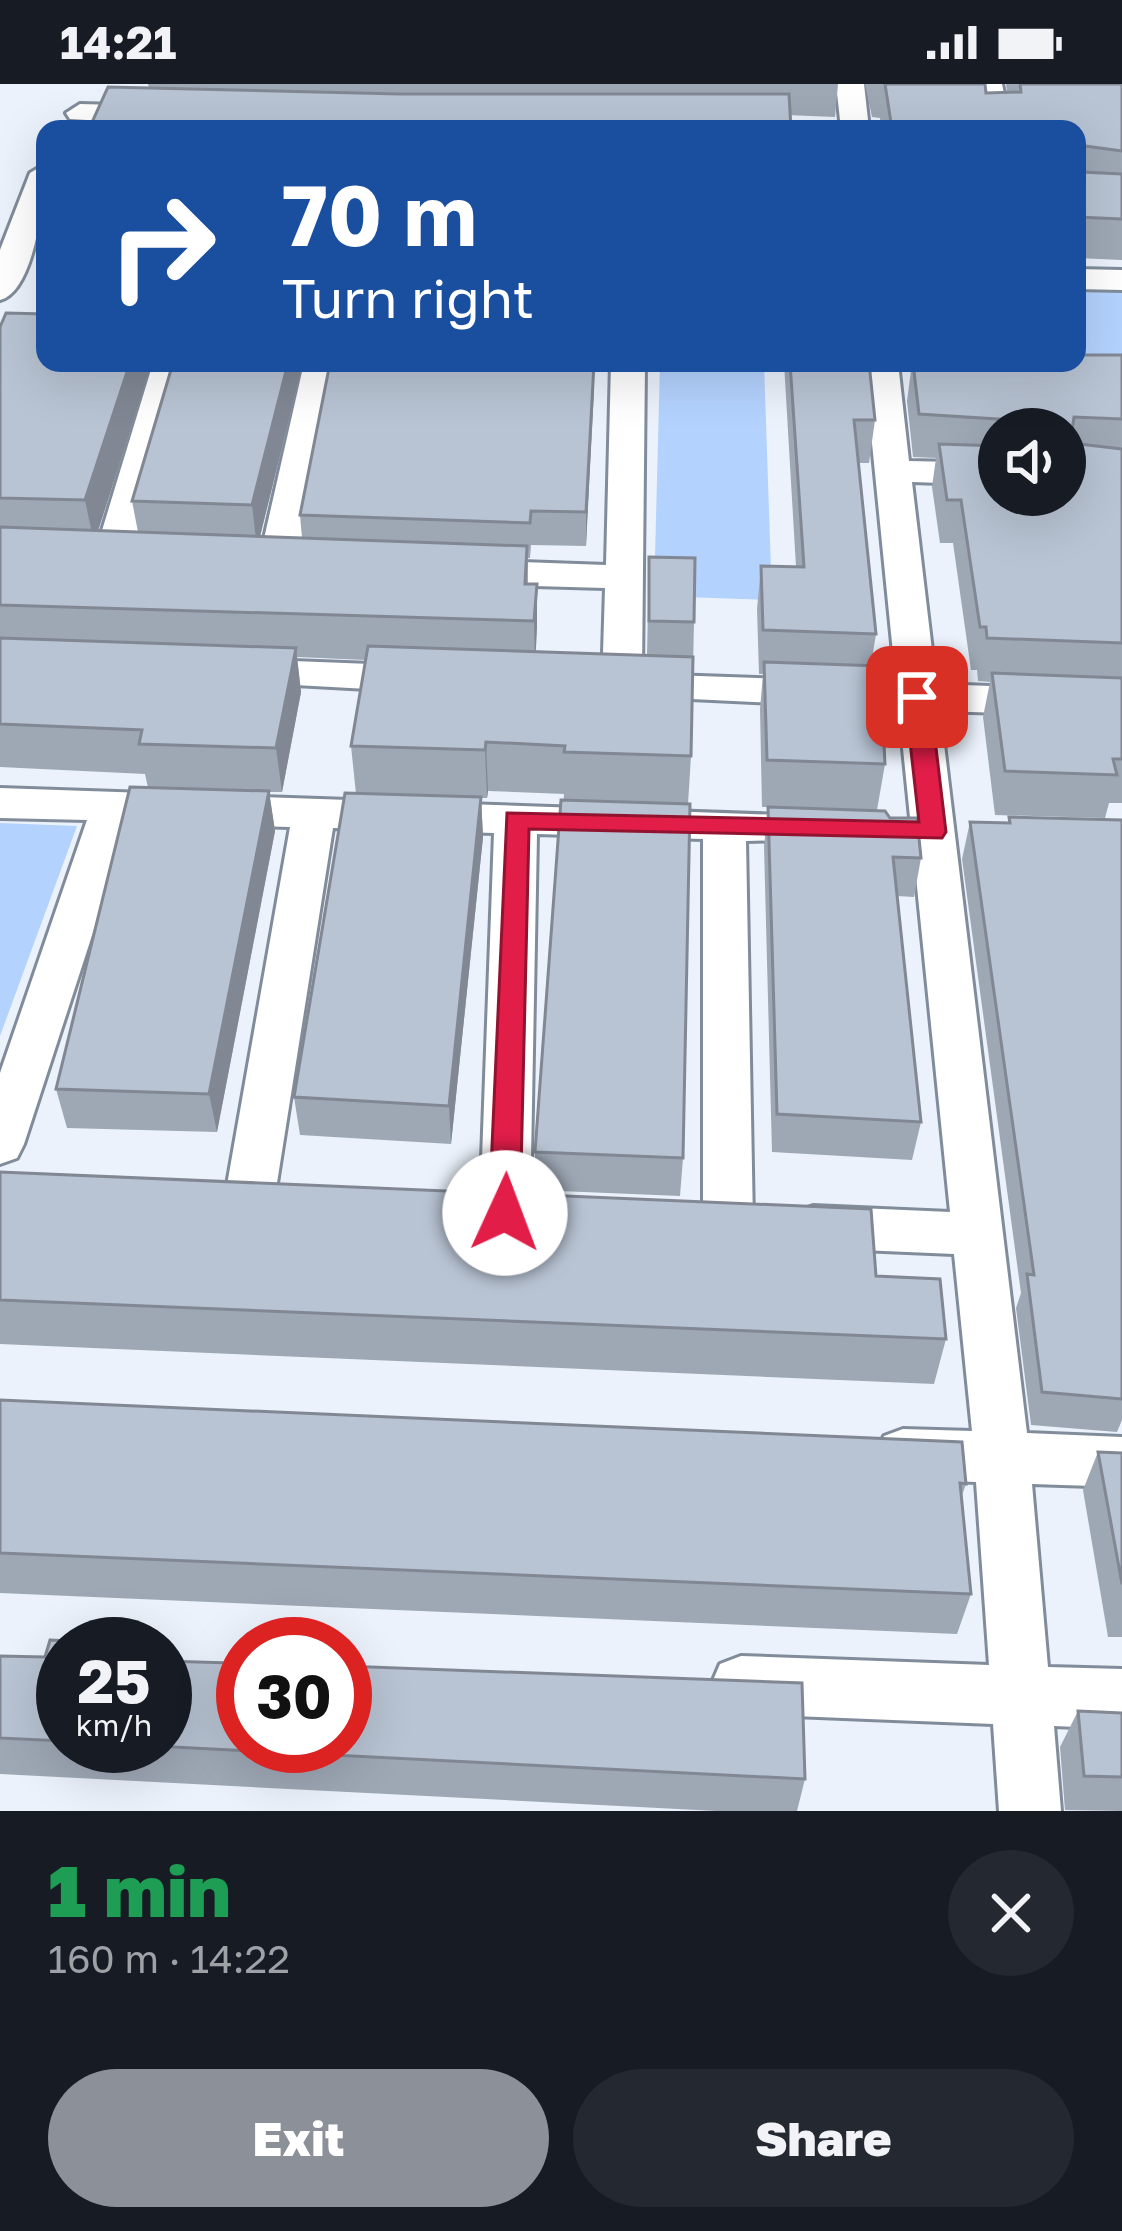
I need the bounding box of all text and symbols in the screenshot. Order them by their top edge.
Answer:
text: 14:21 [60,15,176,69]
text: 70 m [282,164,477,264]
icon: right [84,168,240,324]
text: Turn right [282,265,534,330]
map controls [978,408,1086,516]
button: sound [978,408,1086,516]
pin [866,646,968,748]
icon: arrive [884,664,950,730]
position arrow [442,1150,568,1276]
speed limit sign: 30 [216,1617,372,1773]
text: 25 [77,1644,151,1716]
text: km/h [76,1707,152,1743]
text: 1 min [48,1846,231,1933]
button: close [948,1850,1074,1976]
text: 160 m · 14:22 [48,1935,290,1982]
button: Exit [48,2069,549,2207]
button: Share [573,2069,1074,2207]

